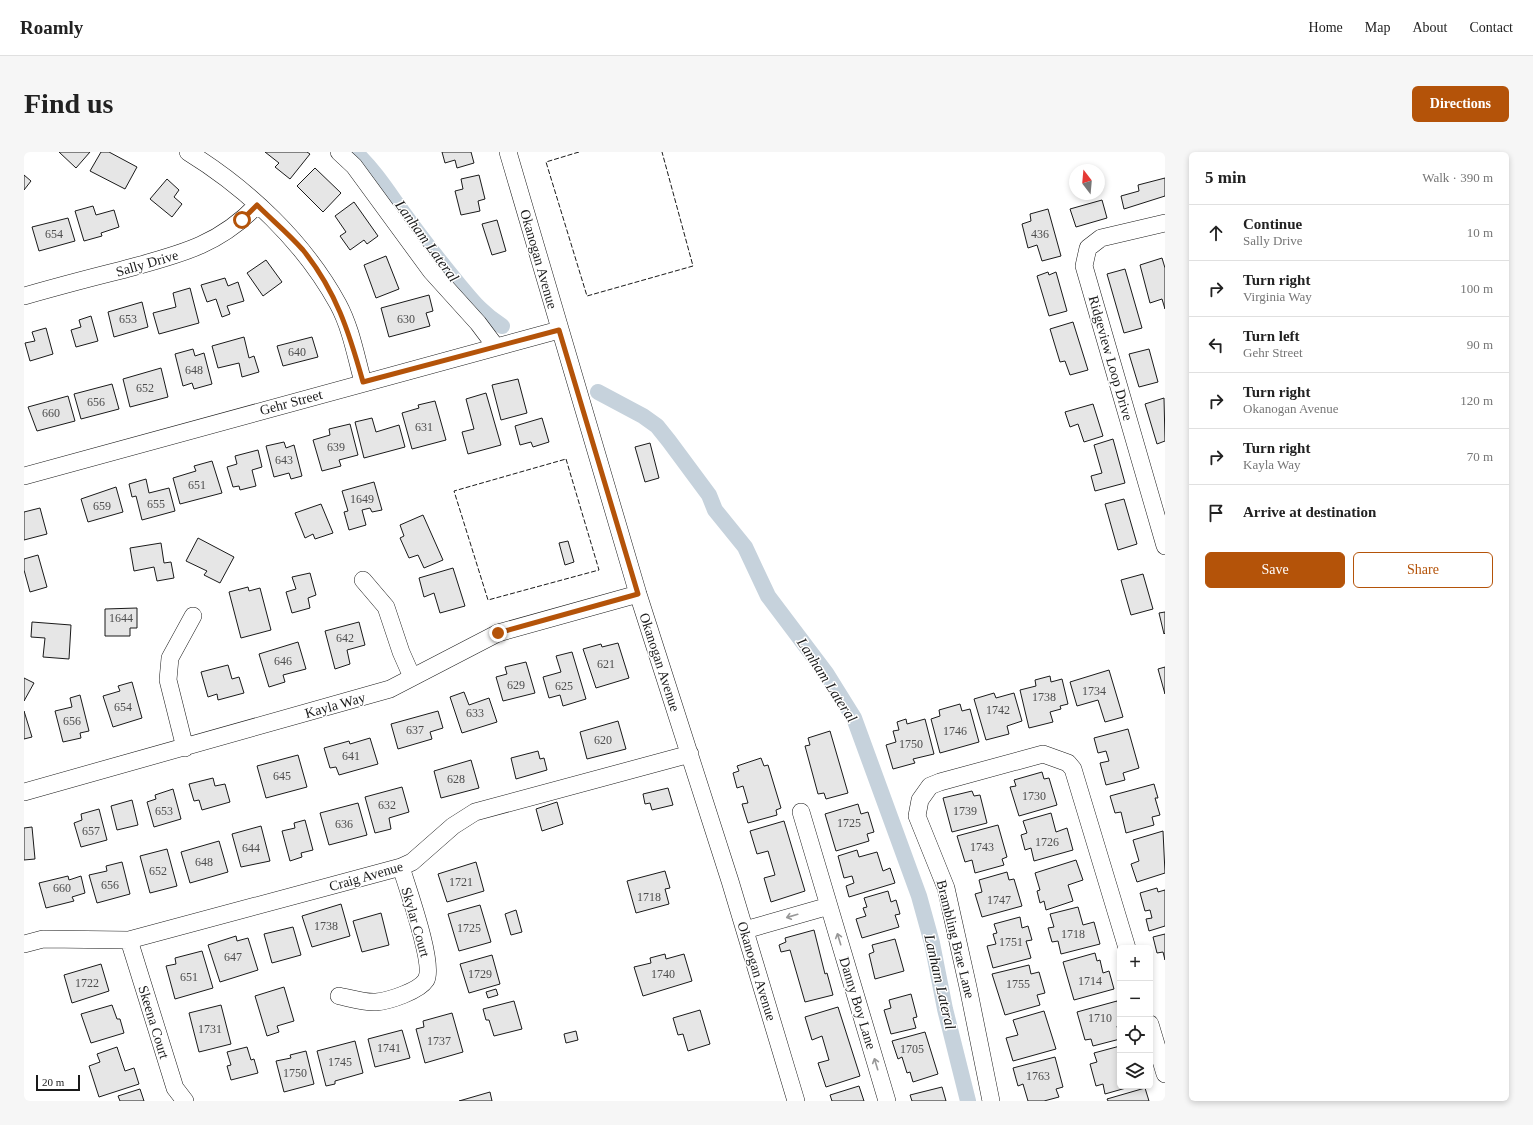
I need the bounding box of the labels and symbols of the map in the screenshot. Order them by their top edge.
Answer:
north arrow [1069,164,1105,200]
water label: Lanham Lateral [391,196,462,285]
street label: Okanogan Avenue [517,208,560,311]
route start [233,211,251,229]
house number: 654 [45,227,63,241]
house number: 436 [1031,227,1049,241]
street label: Sally Drive [114,247,180,280]
street label: Ridgeview Loop Drive [1086,294,1136,422]
house number: 653 [119,312,137,326]
house number: 630 [397,312,415,326]
house number: 640 [288,345,306,359]
house number: 648 [185,363,203,377]
house number: 652 [136,381,154,395]
street label: Gehr Street [258,387,324,418]
house number: 656 [87,395,105,409]
house number: 660 [42,406,60,420]
house number: 631 [415,420,433,434]
house number: 639 [327,440,345,454]
house number: 643 [275,453,293,467]
house number: 651 [188,478,206,492]
house number: 1649 [350,492,374,506]
house number: 655 [147,497,165,511]
house number: 659 [93,499,111,513]
house number: 1644 [109,611,133,625]
street label: Okanogan Avenue [637,611,683,713]
route end [489,624,507,642]
house number: 642 [336,631,354,645]
water label: Lanham Lateral [793,634,860,725]
house number: 646 [274,654,292,668]
house number: 621 [597,657,615,671]
house number: 629 [507,678,525,692]
house number: 625 [555,679,573,693]
house number: 1734 [1082,684,1106,698]
street label: Kayla Way [303,690,367,721]
house number: 1738 [1032,690,1056,704]
house number: 654 [114,700,132,714]
house number: 1742 [986,703,1010,717]
house number: 633 [466,706,484,720]
house number: 656 [63,714,81,728]
house number: 637 [406,723,424,737]
house number: 1746 [943,724,967,738]
house number: 620 [594,733,612,747]
house number: 1750 [899,737,923,751]
house number: 641 [342,749,360,763]
house number: 645 [273,769,291,783]
house number: 628 [447,772,465,786]
house number: 1730 [1022,789,1046,803]
house number: 632 [378,798,396,812]
house number: 653 [155,804,173,818]
house number: 1739 [953,804,977,818]
house number: 1725 [837,816,861,830]
house number: 636 [335,817,353,831]
house number: 657 [82,824,100,838]
house number: 1726 [1035,835,1059,849]
house number: 1743 [970,840,994,854]
house number: 644 [242,841,260,855]
house number: 648 [195,855,213,869]
street label: Craig Avenue [327,859,405,894]
house number: 652 [149,864,167,878]
house number: 1721 [449,875,473,889]
house number: 656 [101,878,119,892]
street label: Brambling Brae Lane [934,878,977,1000]
house number: 660 [53,881,71,895]
street label: Skylar Court [398,885,433,959]
house number: 1718 [637,890,661,904]
house number: 1747 [987,893,1011,907]
one-way arrow [785,913,798,921]
house number: 1738 [314,919,338,933]
street label: Okanogan Avenue [734,920,779,1022]
house number: 1725 [457,921,481,935]
house number: 1718 [1061,927,1085,941]
water label: Lanham Lateral [921,932,959,1031]
one-way arrow [835,933,842,946]
house number: 1751 [999,935,1023,949]
house number: 647 [224,950,242,964]
street label: Danny Boy Lane [836,955,879,1051]
house number: 1729 [468,967,492,981]
house number: 1740 [651,967,675,981]
house number: 651 [180,970,198,984]
house number: 1714 [1078,974,1102,988]
house number: 1722 [75,976,99,990]
house number: 1755 [1006,977,1030,991]
street label: Skeena Court [135,984,172,1061]
house number: 1710 [1088,1011,1112,1025]
house number: 1731 [198,1022,222,1036]
house number: 1737 [427,1034,451,1048]
house number: 1741 [377,1041,401,1055]
house number: 1705 [900,1042,924,1056]
house number: 1745 [328,1055,352,1069]
one-way arrow [872,1057,879,1070]
house number: 1750 [283,1066,307,1080]
house number: 1763 [1026,1069,1050,1083]
scale bar [36,1073,80,1092]

